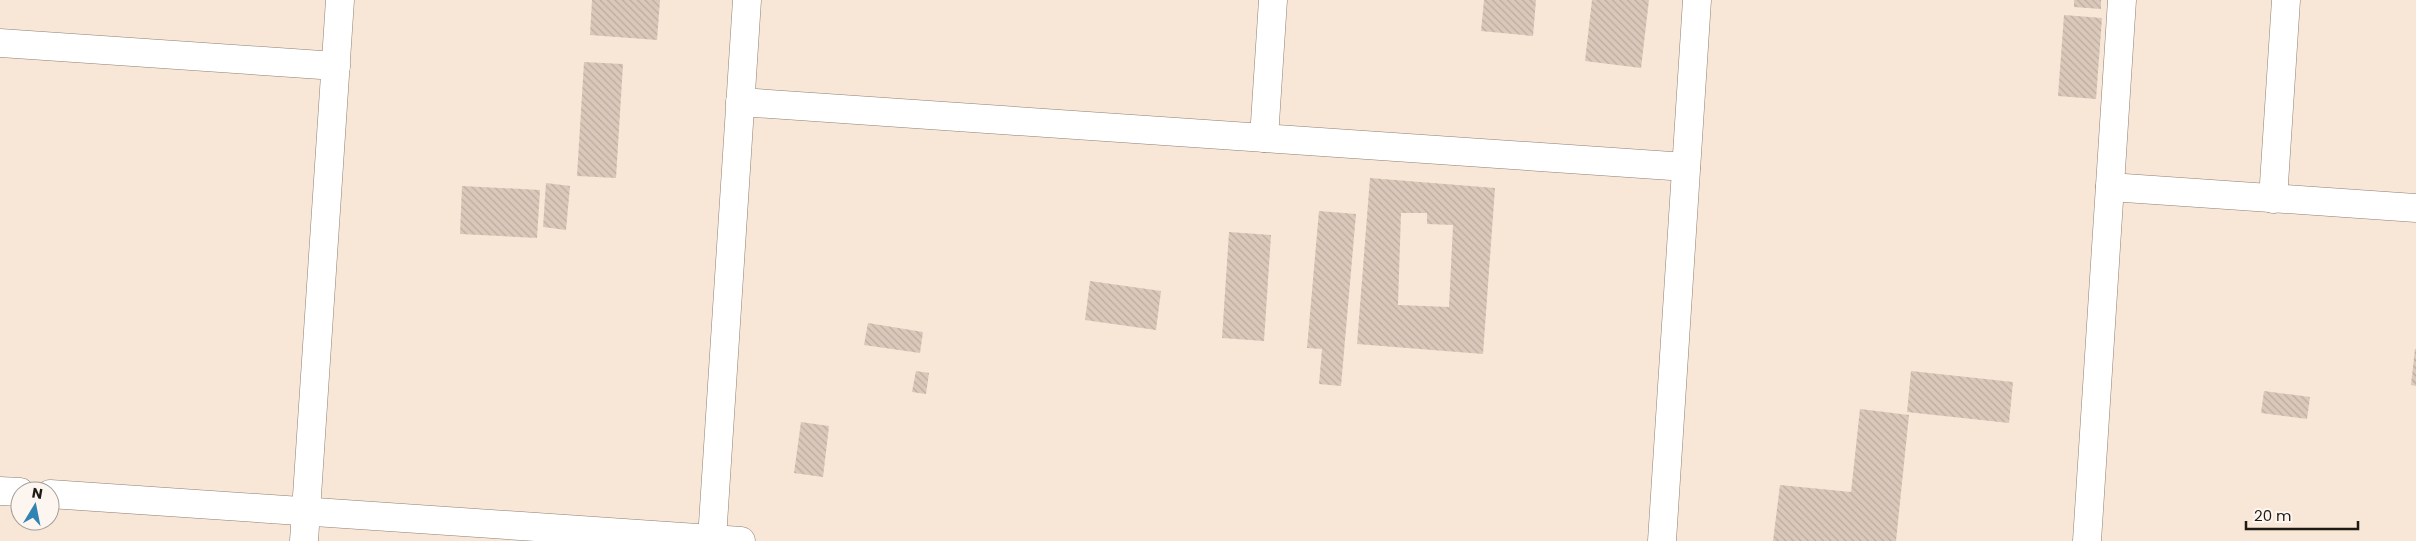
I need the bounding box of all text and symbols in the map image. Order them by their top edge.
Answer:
north arrow [10,481,60,531]
text: N [30,482,44,504]
scale bar [2246,498,2358,530]
text: 20 m [2254,505,2292,526]

